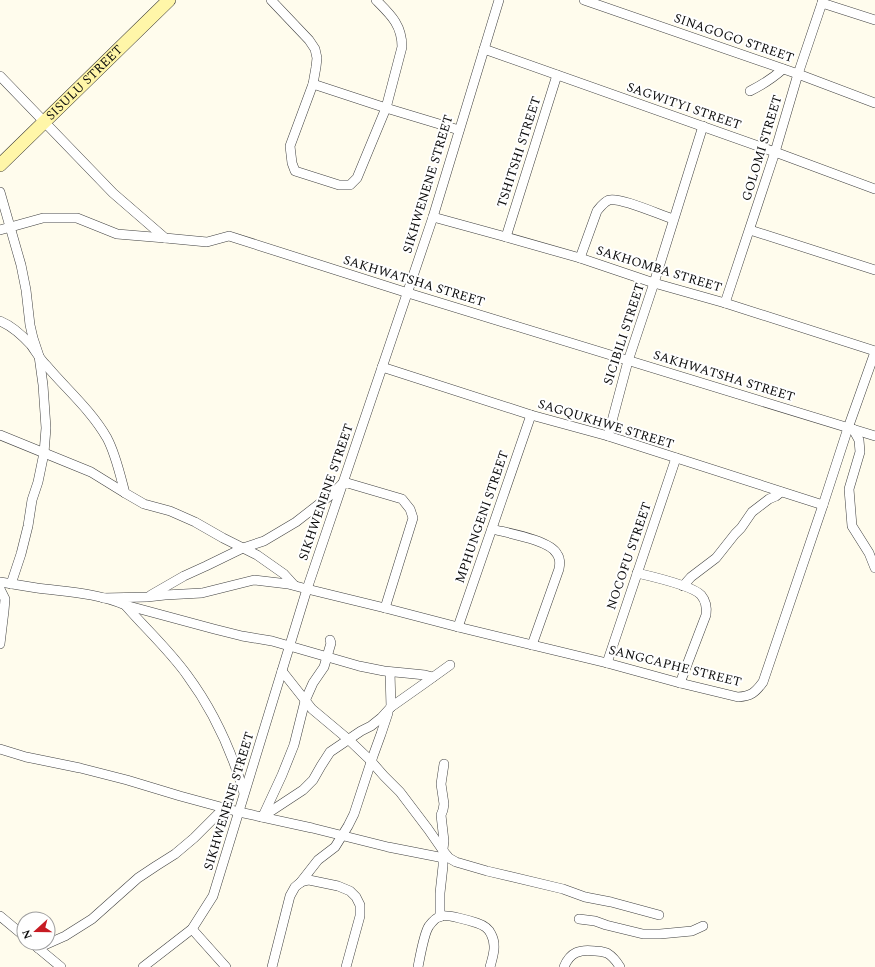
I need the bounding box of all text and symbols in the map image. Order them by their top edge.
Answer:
street label: SINAGOGO STREET [671,8,797,68]
street label: SISULU STREET [41,40,128,125]
street label: SAGWITYI STREET [624,77,744,135]
street label: GOLOMI STREET [736,92,788,203]
street label: TSHITSHI STREET [492,94,546,210]
street label: SIKHWENENE STREET [397,112,459,256]
street label: SAKHOMBA STREET [594,240,725,298]
street label: SAKHWATSHA STREET [341,250,488,312]
street label: SICIBILI STREET [598,280,650,388]
street label: SAKHWATSHA STREET [651,345,798,407]
street label: SAGQUKHWE STREET [535,394,677,454]
street label: SIKHWENENE STREET [293,421,359,563]
street label: MPHUNGENI STREET [450,448,514,586]
street label: NOCOFU STREET [601,499,657,613]
street label: SANGCAPHE STREET [606,640,744,692]
street label: SIKHWENENE STREET [198,729,260,873]
north arrow [16,911,56,951]
text: N [18,927,37,942]

